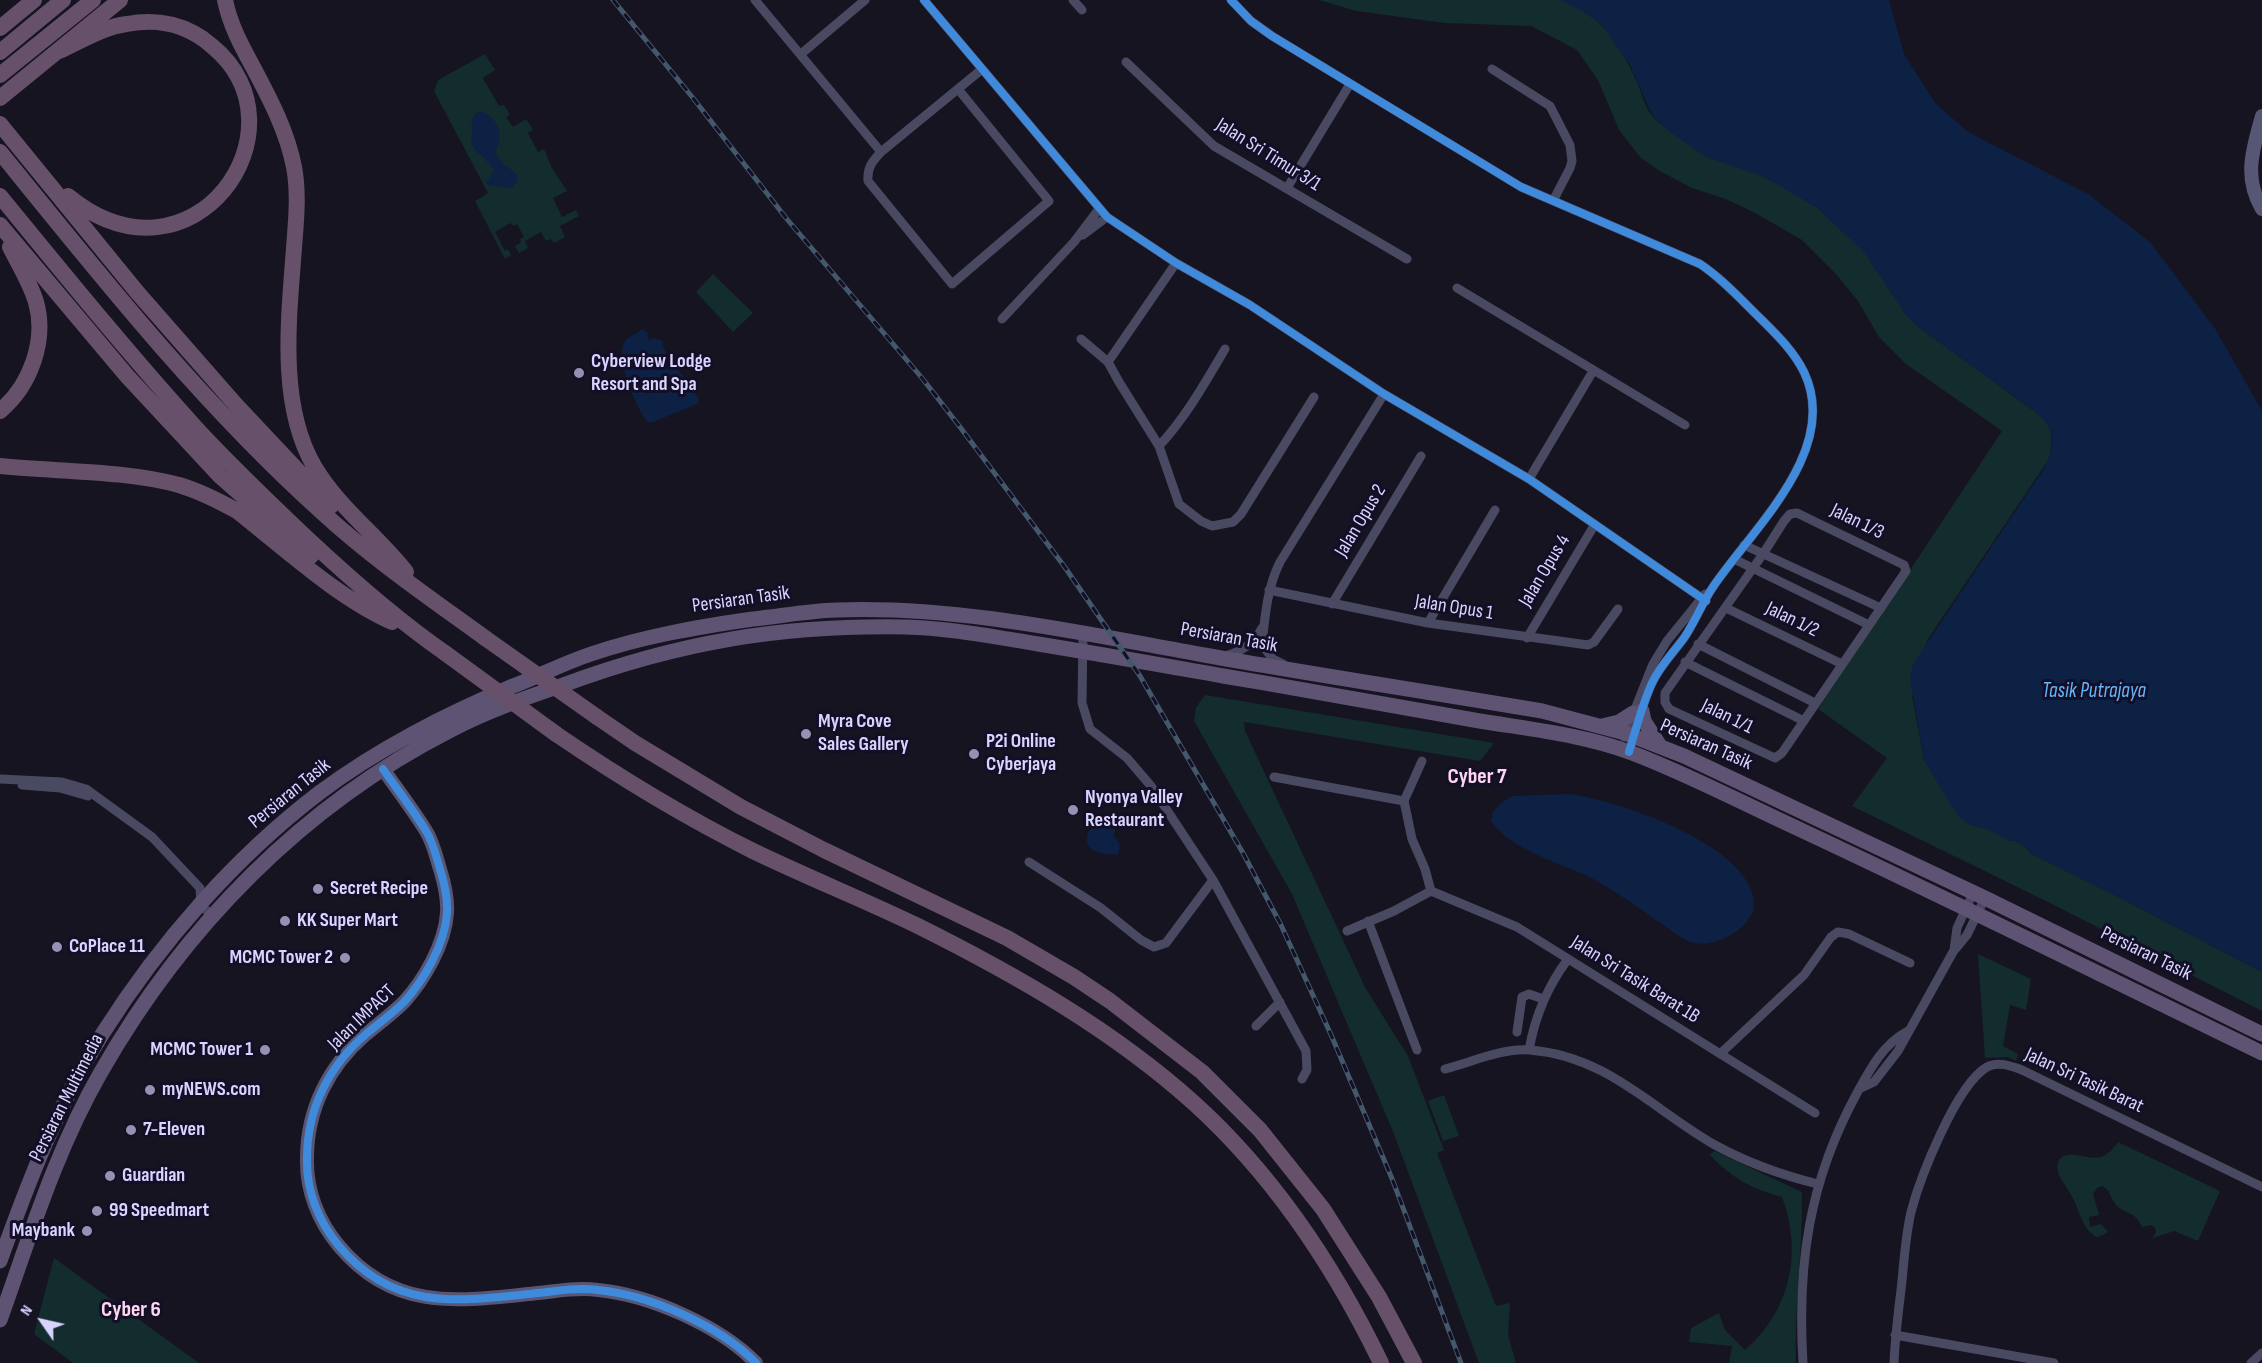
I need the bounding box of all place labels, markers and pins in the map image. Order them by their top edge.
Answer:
place label: Cyberview Lodge Resort and Spa [591,350,711,397]
marker: Cyberview Lodge Resort and Spa [572,366,586,380]
place label: Myra Cove Sales Gallery [818,710,909,757]
marker: Myra Cove Sales Gallery [799,727,813,741]
place label: P2i Online Cyberjaya [986,730,1056,777]
marker: P2i Online Cyberjaya [967,747,981,761]
place label: Nyonya Valley Restaurant [1085,786,1183,833]
marker: Nyonya Valley Restaurant [1066,803,1080,817]
place label: Secret Recipe [330,877,428,901]
marker: Secret Recipe [311,882,325,896]
place label: KK Super Mart [297,909,398,933]
marker: KK Super Mart [278,914,292,928]
place label: CoPlace 11 [69,935,145,959]
marker: CoPlace 11 [50,940,64,954]
place label: MCMC Tower 2 [229,946,333,970]
marker: MCMC Tower 2 [338,951,352,965]
place label: MCMC Tower 1 [150,1038,253,1062]
marker: MCMC Tower 1 [258,1043,272,1057]
place label: myNEWS.com [162,1078,261,1102]
marker: myNEWS.com [143,1083,157,1097]
place label: 7-Eleven [143,1118,205,1142]
marker: 7-Eleven [124,1123,138,1137]
place label: Guardian [122,1164,185,1188]
marker: Guardian [103,1169,117,1183]
place label: 99 Speedmart [109,1199,209,1223]
marker: 99 Speedmart [90,1204,104,1218]
place label: Maybank [12,1219,75,1243]
marker: Maybank [80,1224,94,1238]

